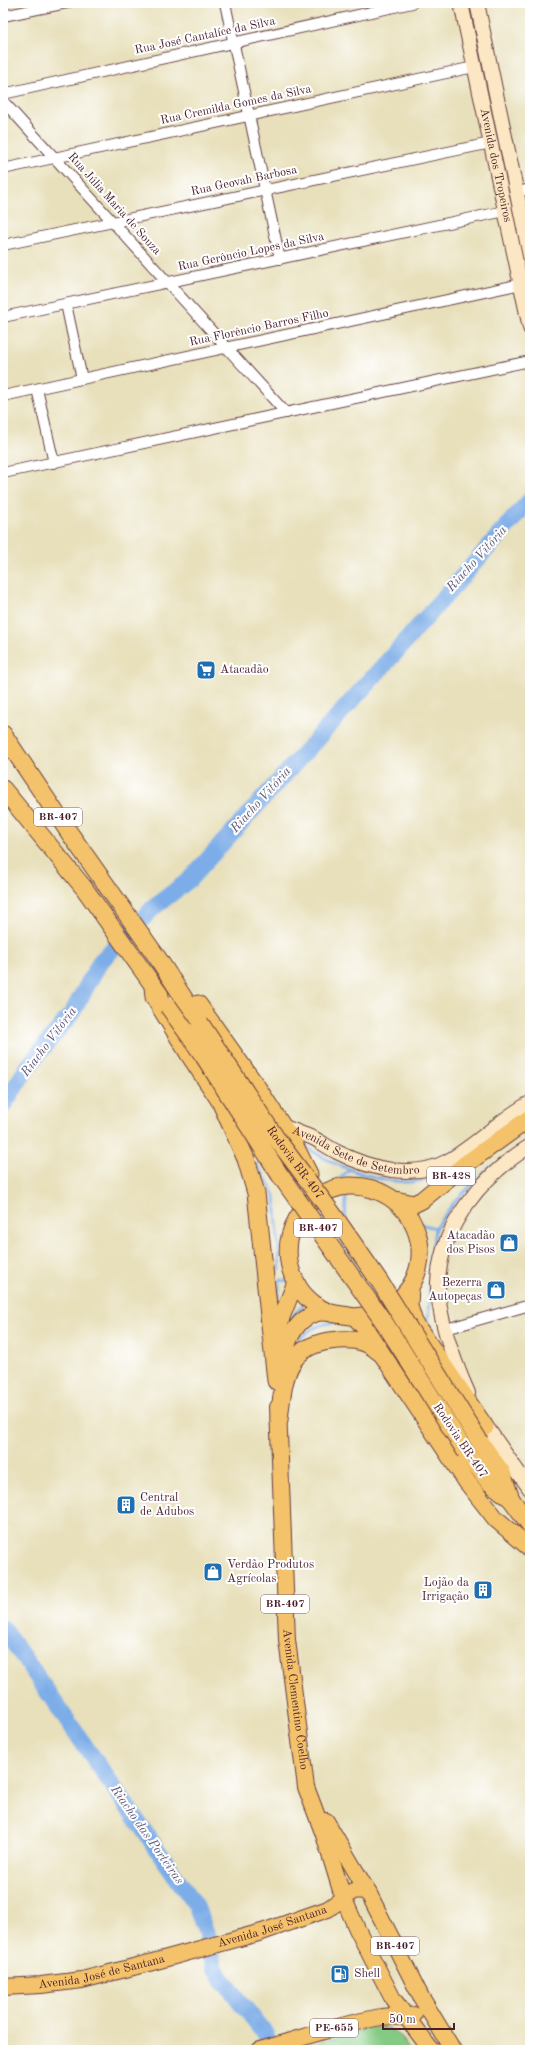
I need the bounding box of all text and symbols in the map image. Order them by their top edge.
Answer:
street label: Rua José Cantalíce da Silva [134,15,276,57]
street label: Rua Cremilda Gomes da Silva [159,83,313,127]
street label: Avenida dos Tropeiros [478,107,513,224]
street label: Rua Júlia Maria de Souza [65,151,163,257]
street label: Rua Geovah Barbosa [190,164,298,198]
street label: Rua Gerôncio Lopes da Silva [177,231,325,273]
street label: Rua Florêncio Barros Filho [188,307,330,349]
water label: Riacho Vitória [444,524,510,595]
supermarket icon: Atacadão [195,659,217,681]
place label: Atacadão [220,664,269,676]
water label: Riacho Vitória [228,765,294,836]
road number: BR-407 [34,808,82,826]
water label: Riacho Vitória [18,1005,79,1080]
street label: Rodovia BR-407 [264,1124,326,1202]
street label: Avenida Sete de Setembro [290,1124,420,1177]
road number: BR-428 [427,1167,475,1185]
road number: BR-407 [294,1219,342,1237]
place label: Atacadão dos Pisos [446,1230,495,1256]
shop icon: Atacadão dos Pisos [498,1232,520,1254]
place label: Bezerra Autopeças [428,1277,482,1303]
shop icon: Bezerra Autopeças [485,1279,507,1301]
street label: Rodovia BR-407 [431,1401,489,1481]
place label: Central de Adubos [140,1492,194,1518]
building icon: Central de Adubos [115,1494,137,1516]
place label: Verdão Produtos Agrícolas [227,1559,314,1585]
shop icon: Verdão Produtos Agrícolas [202,1561,224,1583]
place label: Lojão da Irrigação [422,1577,469,1603]
building icon: Lojão da Irrigação [472,1579,494,1601]
road number: BR-407 [261,1595,309,1613]
street label: Avenida Clementino Coelho [281,1629,310,1771]
water label: Riacho das Porteiras [107,1782,186,1887]
street label: Avenida José Santana [216,1904,329,1950]
road number: BR-407 [371,1937,419,1955]
street label: Avenida José de Santana [38,1953,166,1991]
fuel station icon: Shell [329,1963,351,1985]
place label: Shell [354,1968,380,1980]
scale bar [383,2005,454,2031]
text: 50 m [389,2013,416,2026]
road number: PE-655 [310,2019,358,2037]

